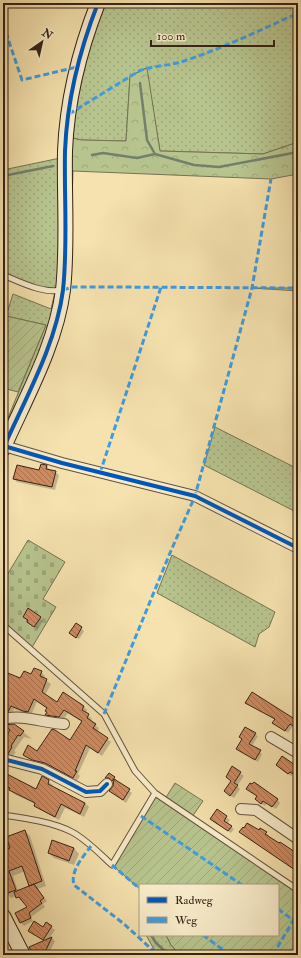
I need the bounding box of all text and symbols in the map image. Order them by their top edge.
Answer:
north arrow [22,22,62,62]
scale bar [151,22,274,48]
text: N [39,25,56,43]
text: 100 m [157,29,186,44]
legend [139,884,279,936]
text: Radweg [175,893,214,908]
text: Weg [174,913,198,928]

